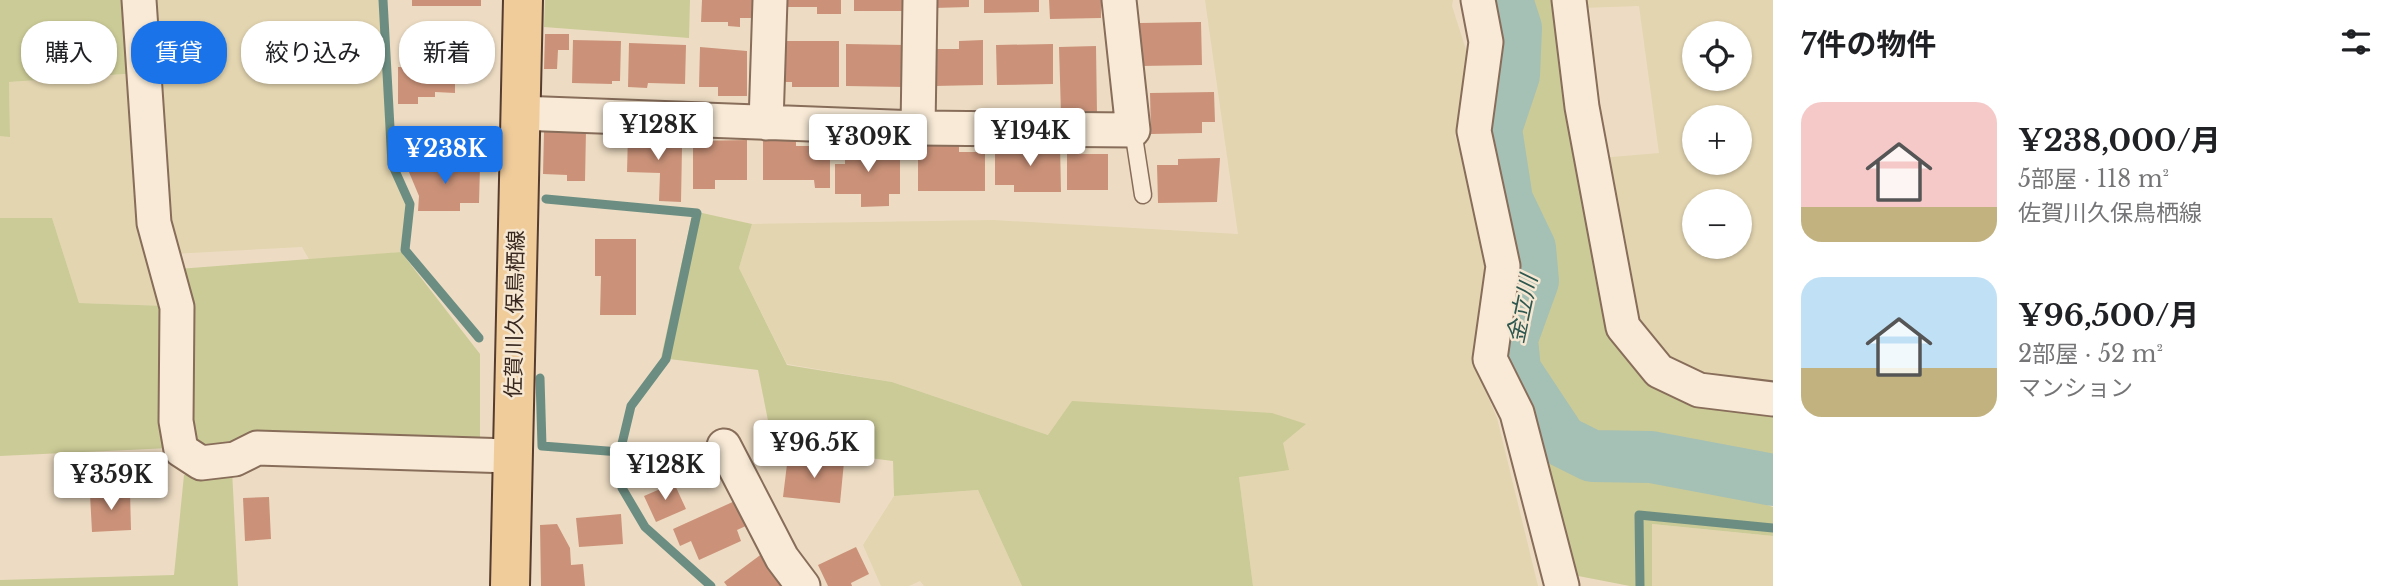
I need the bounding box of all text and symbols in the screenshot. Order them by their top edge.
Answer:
chip: 購入 [21,21,117,84]
chip: 賃貸 [131,21,227,84]
chip: 絞り込み [241,21,385,84]
chip: 新着 [399,21,495,84]
map controls [1682,21,1752,259]
button: locate [1682,21,1752,91]
icon: filters [2337,23,2375,61]
text: 7件の物件 [1801,26,1936,63]
pin: ¥128K [609,102,707,162]
button: + [1682,105,1752,175]
pin: ¥194K [981,108,1079,168]
text: ¥128K [619,111,697,139]
pin: ¥309K [819,114,917,174]
text: ¥194K [990,117,1070,145]
text: ¥238,000/月 [2018,122,2221,159]
text: ¥309K [825,123,911,151]
pin: ¥238K [396,127,494,186]
icon: home [1857,130,1941,214]
text: ¥238K [404,135,486,163]
text: 5部屋 · 118 m² [2018,165,2169,193]
button: − [1682,189,1752,259]
text: 佐賀川久保鳥栖線 [2018,199,2202,227]
street label: 佐賀川久保鳥栖線 [501,230,529,398]
water label: 金立川 [1501,269,1543,346]
text: ¥96,500/月 [2018,297,2199,334]
icon: home [1857,305,1941,389]
text: 2部屋 · 52 m² [2018,340,2163,368]
text: マンション [2018,374,2133,402]
pin: ¥96.5K [757,420,871,480]
text: ¥96.5K [769,429,859,457]
pin: ¥128K [616,442,714,502]
text: ¥128K [626,451,704,479]
pin: ¥359K [62,452,160,512]
text: ¥359K [70,461,152,489]

